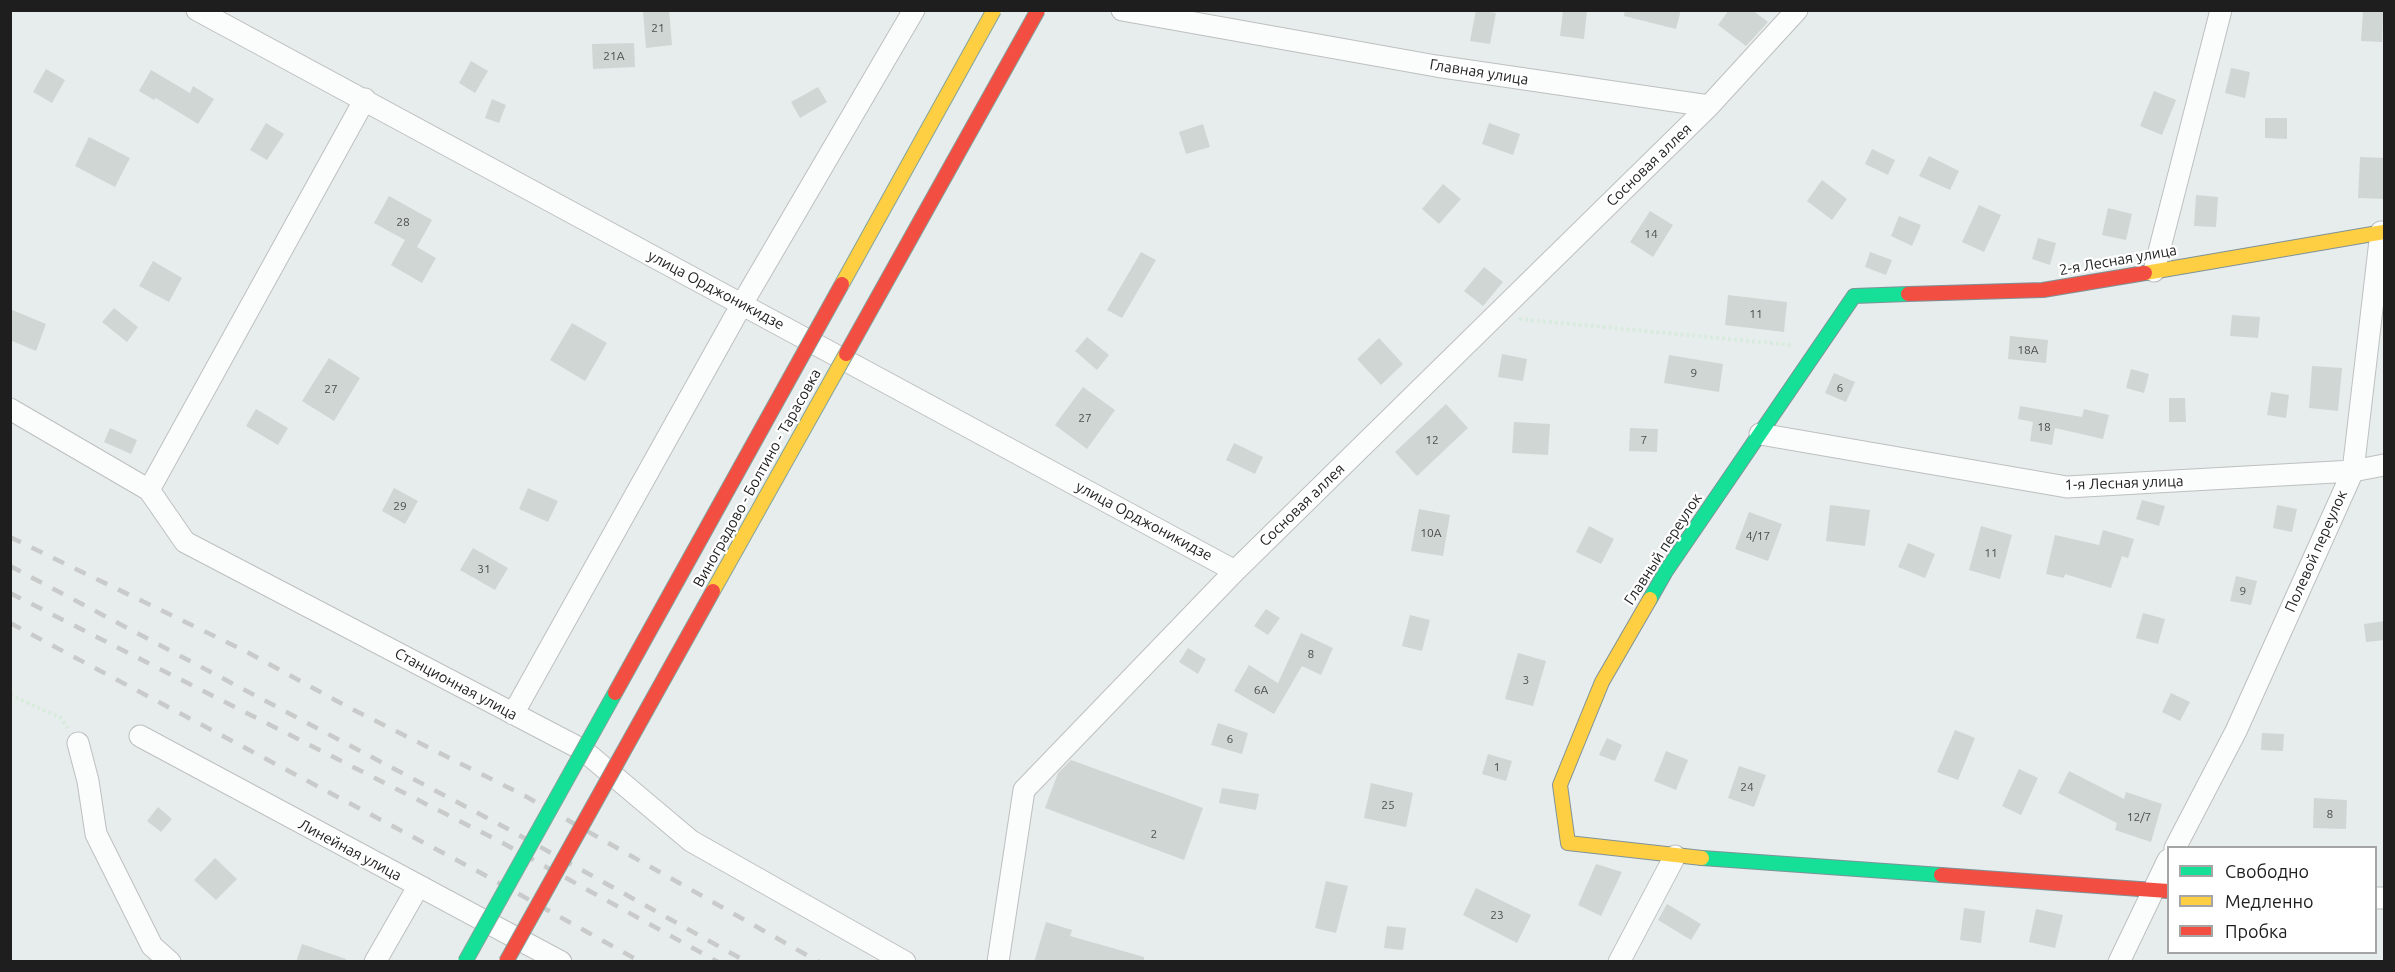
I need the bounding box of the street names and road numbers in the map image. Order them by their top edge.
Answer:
street label: Главная улица [1428,55,1530,89]
street label: Сосновая аллея [1603,120,1695,210]
street label: 2-я Лесная улица [2058,241,2178,279]
street label: улица Орджоникидзе [645,246,787,334]
street label: Виноградово - Болтино - Тарасовка [689,366,825,590]
street label: Сосновая аллея [1256,460,1348,550]
street label: 1-я Лесная улица [2064,472,2184,494]
street label: улица Орджоникидзе [1073,477,1215,565]
street label: Полевой переулок [2281,487,2351,615]
street label: Главный переулок [1620,490,1706,608]
street label: Станционная улица [392,644,520,724]
street label: Линейная улица [295,815,405,885]

